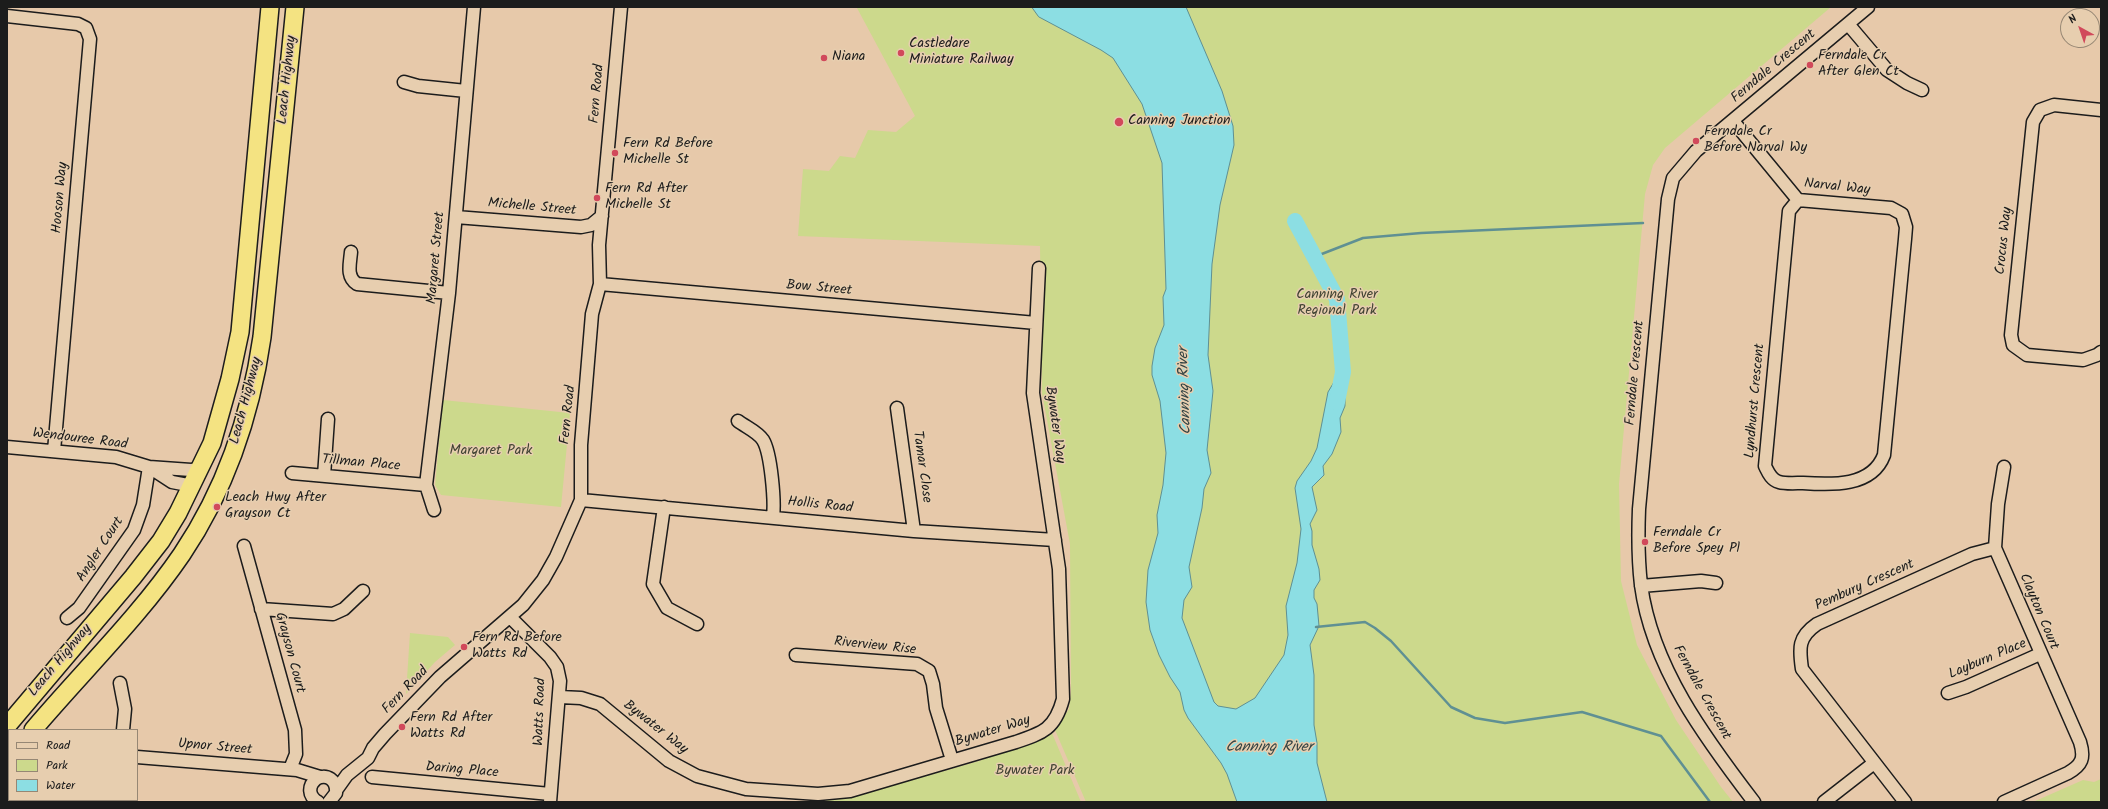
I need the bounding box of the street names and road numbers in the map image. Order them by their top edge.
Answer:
street label: Ferndale Crescent [1728,27,1820,107]
street label: Leach Highway [275,35,301,125]
street label: Fern Road [587,64,609,124]
street label: Hooson Way [50,162,72,234]
street label: Narval Way [1803,176,1871,200]
street label: Michelle Street [487,196,577,220]
street label: Crocus Way [1993,206,2017,276]
street label: Margaret Street [425,211,449,305]
street label: Bow Street [785,278,853,300]
street label: Ferndale Crescent [1623,320,1649,426]
street label: Lyndhurst Crescent [1743,343,1769,459]
street label: Leach Highway [227,356,267,446]
street label: Fern Road [558,385,580,445]
street label: Bywater Way [1040,385,1068,465]
street label: Wendouree Road [31,426,129,454]
street label: Tamar Close [908,430,934,504]
street label: Tillman Place [321,452,401,476]
street label: Hollis Road [787,494,853,518]
street label: Angler Court [74,514,128,586]
street label: Pembury Crescent [1813,557,1917,615]
street label: Clayton Court [2014,571,2062,653]
street label: Grayson Court [270,611,308,695]
street label: Leach Highway [26,621,96,701]
street label: Riverview Rise [833,634,917,660]
street label: Layburn Place [1947,636,2029,684]
street label: Ferndale Crescent [1668,643,1734,743]
street label: Fern Road [379,664,433,718]
street label: Watts Road [531,678,551,746]
street label: Bywater Way [619,698,691,758]
street label: Bywater Way [953,713,1033,751]
street label: Upnor Street [177,736,253,760]
street label: Daring Place [425,759,499,783]

